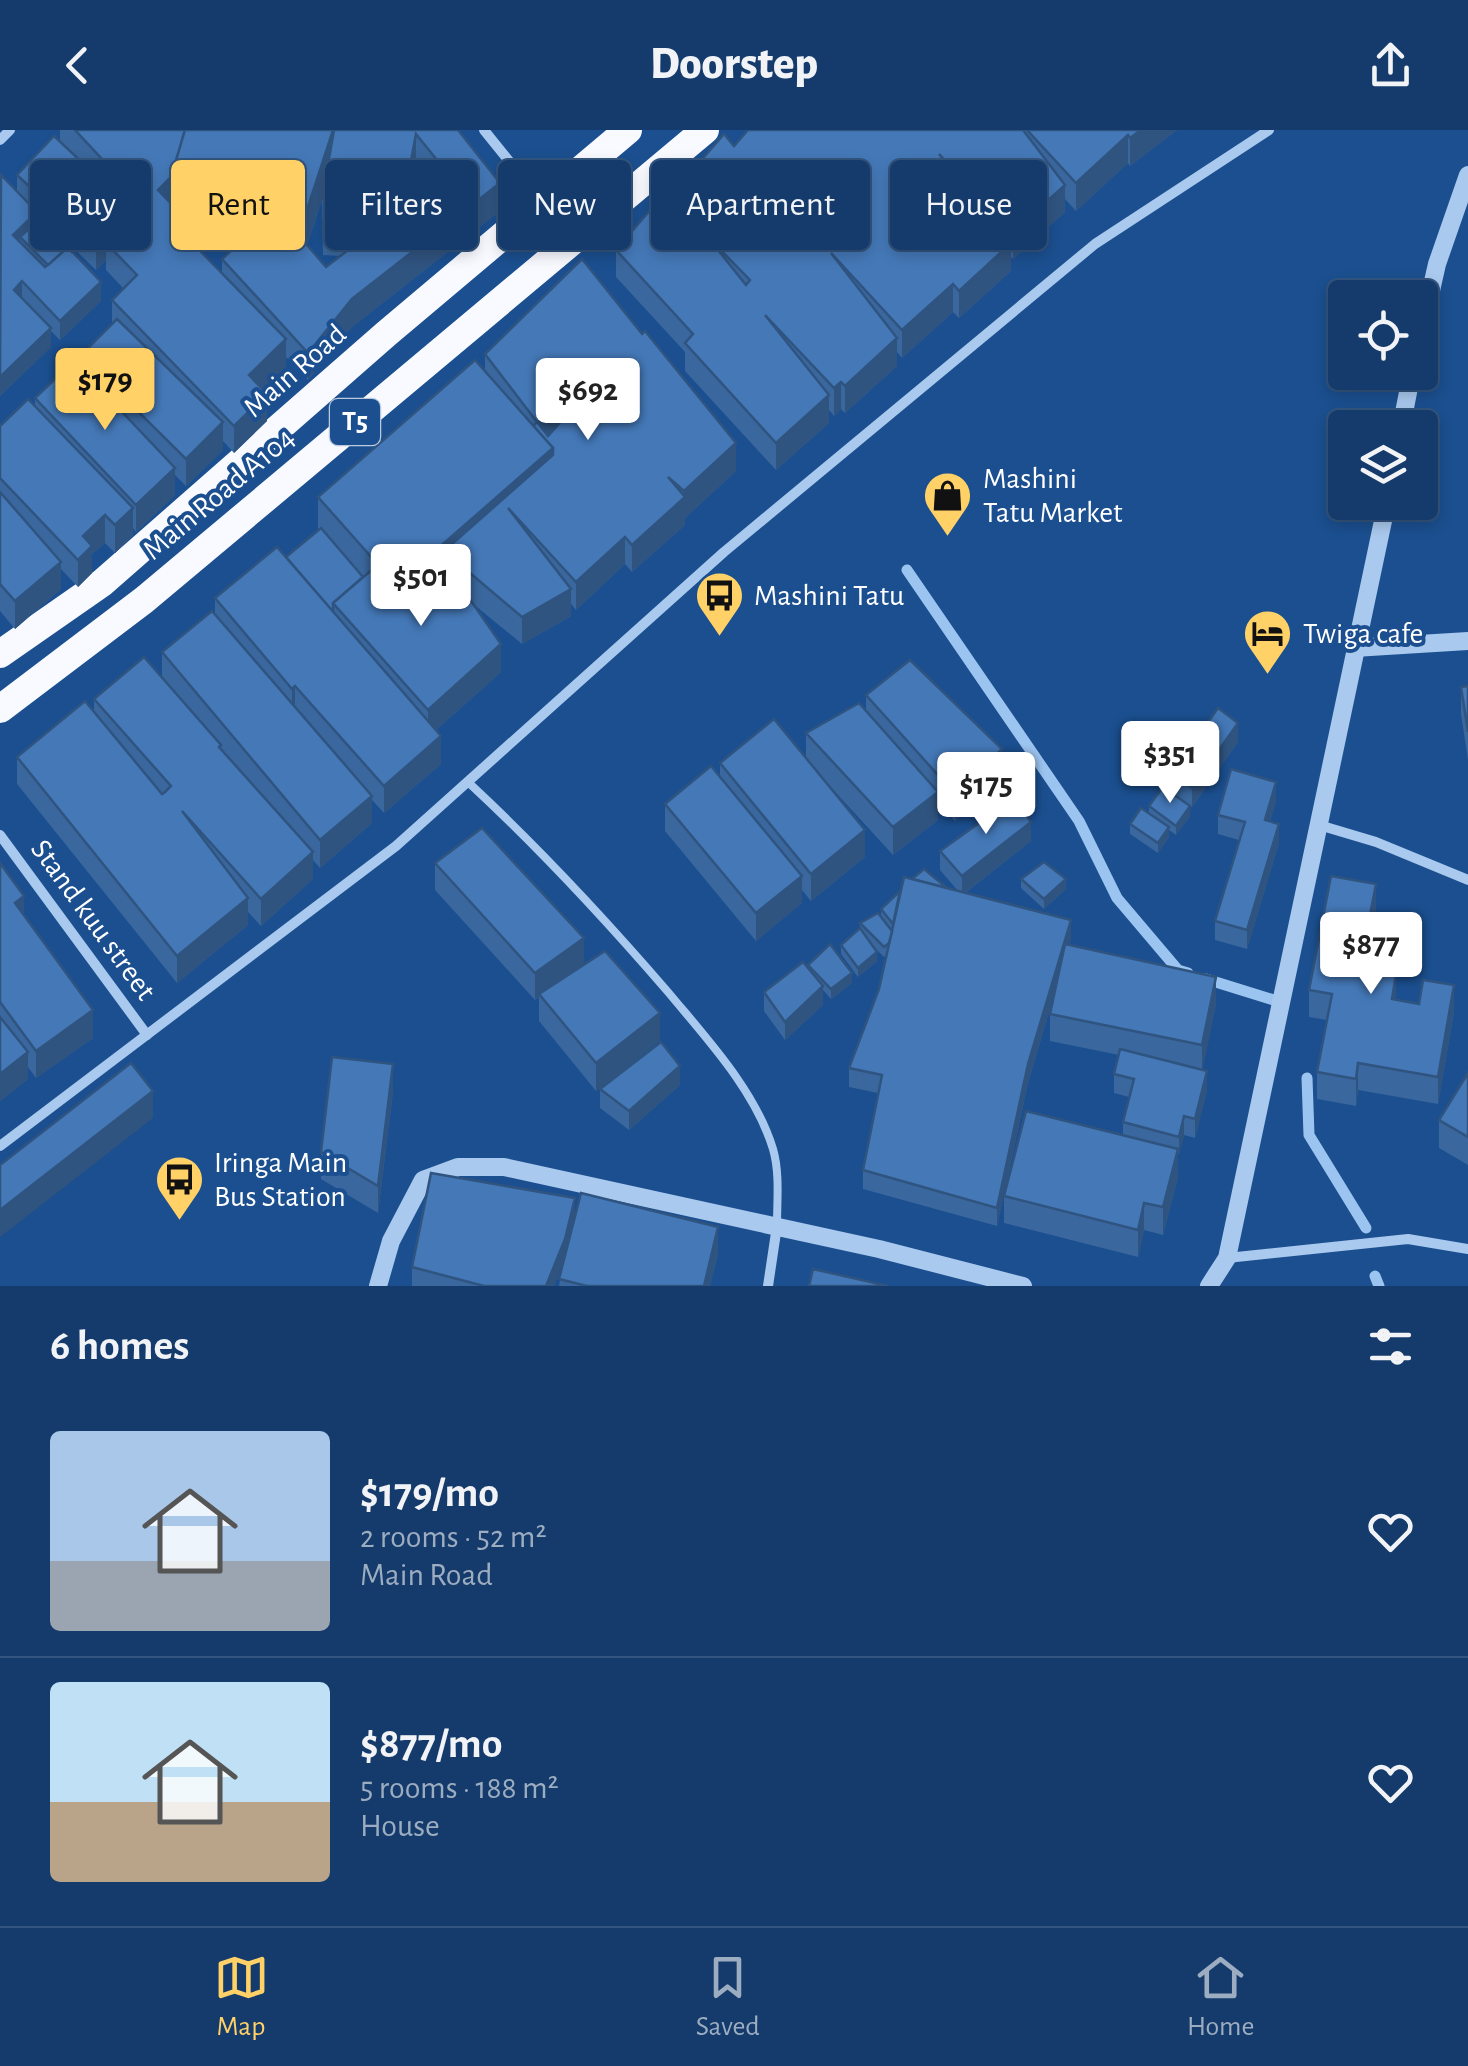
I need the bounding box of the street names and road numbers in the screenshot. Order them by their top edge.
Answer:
street label: Main Road [238,319,352,423]
road number: T5 [330,399,380,445]
street label: Main Road A104 [138,422,300,566]
street label: Stand kuu street [25,834,161,1006]

